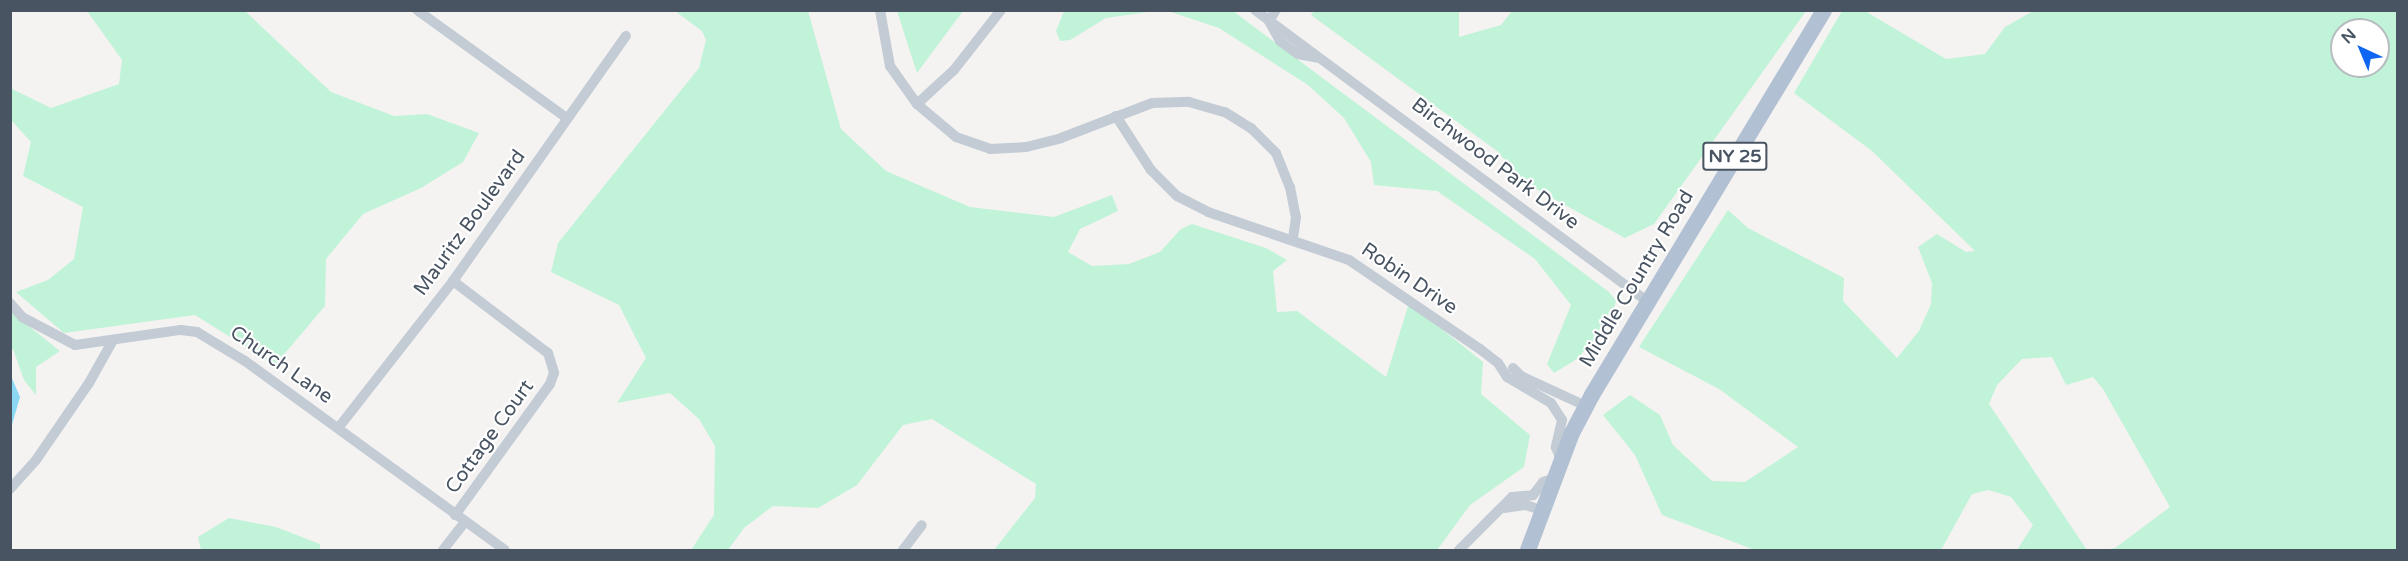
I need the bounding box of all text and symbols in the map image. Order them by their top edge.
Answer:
north arrow [2330,18,2390,78]
text: N [2337,25,2360,48]
street label: Birchwood Park Drive [1406,93,1584,235]
road number: NY 25 [1702,141,1768,171]
street label: Mauritz Boulevard [409,146,531,300]
street label: Middle Country Road [1575,186,1699,372]
street label: Robin Drive [1356,238,1462,320]
street label: Church Lane [225,321,337,409]
street label: Cottage Court [441,376,539,498]

